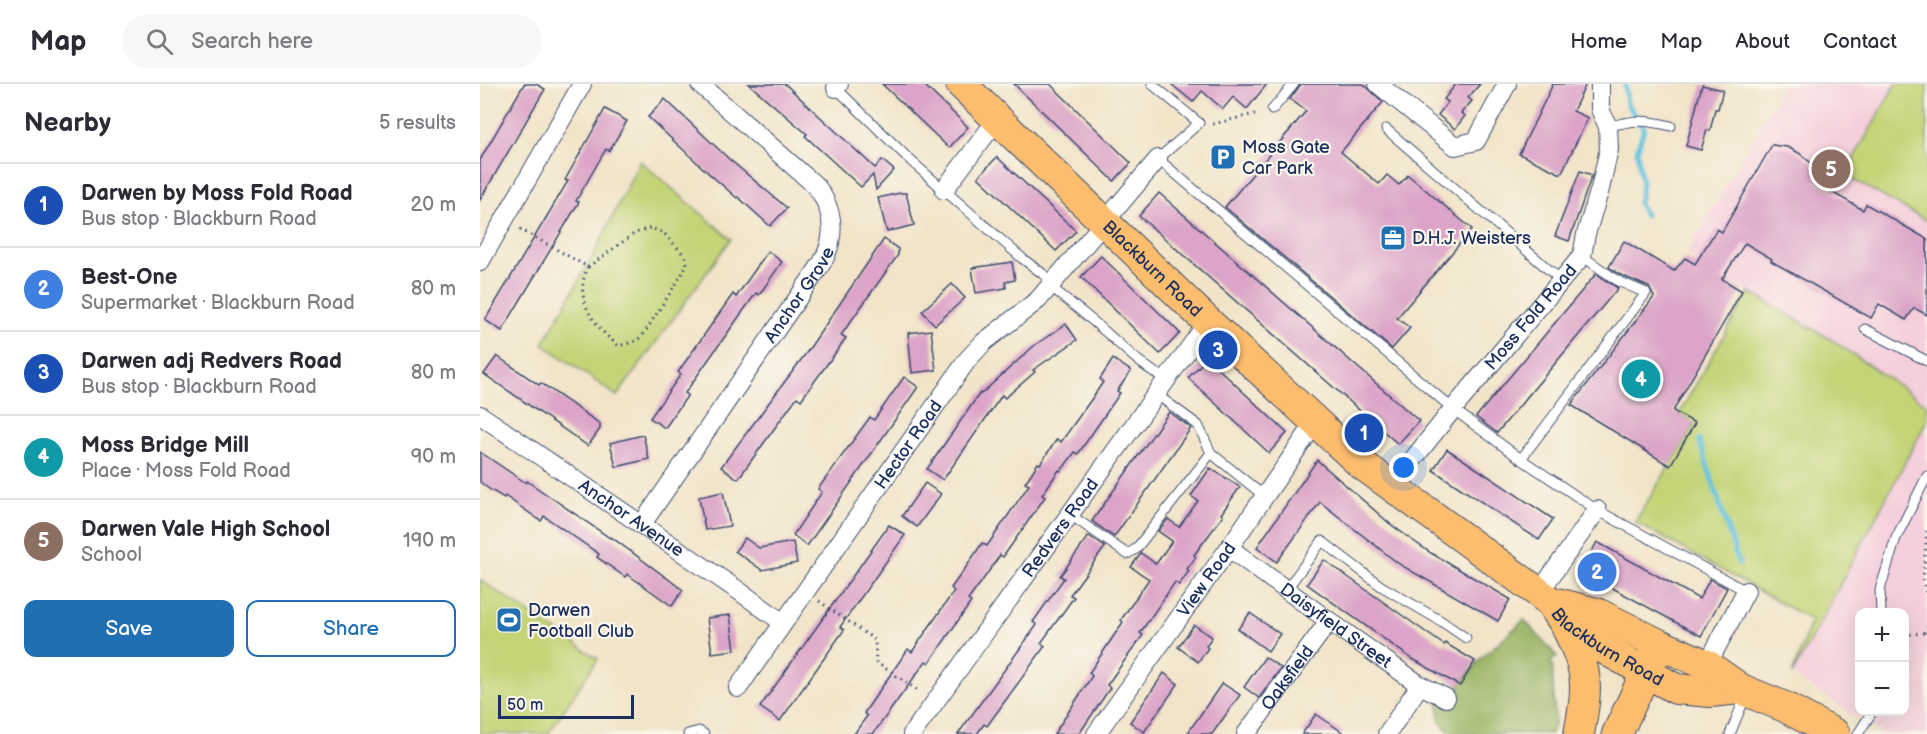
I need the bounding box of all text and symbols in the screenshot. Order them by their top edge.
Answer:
search box [122,14,542,68]
text: Map [30,25,86,58]
icon: search [143,25,176,58]
text: Search here [191,28,313,55]
text: Home [1570,29,1627,54]
text: Map [1660,29,1702,54]
text: About [1735,29,1790,54]
text: Contact [1823,29,1897,54]
text: Nearby [24,108,111,139]
text: 5 results [379,111,456,135]
place label: Moss Gate Car Park [1242,137,1330,179]
parking icon: Moss Gate Car Park [1208,142,1238,172]
pin: 5 [1812,146,1850,191]
text: Darwen by Moss Fold Road [81,180,353,207]
text: 1 [39,193,48,217]
text: 20 m [411,193,456,217]
text: Bus stop · Blackburn Road [81,207,317,231]
street label: Blackburn Road [1098,216,1207,321]
office icon: D.H.J. Weisters [1378,223,1408,253]
place label: D.H.J. Weisters [1412,228,1531,249]
street label: Anchor Grove [760,244,839,347]
street label: Moss Fold Road [1480,260,1581,374]
text: Best-One [81,264,177,291]
text: 2 [38,277,49,301]
text: 80 m [411,277,456,301]
text: Supermarket · Blackburn Road [81,291,355,315]
pin: 3 [1198,328,1238,372]
text: Darwen adj Redvers Road [81,348,342,375]
pin: 4 [1622,356,1660,402]
text: 3 [38,361,49,385]
text: 80 m [411,361,456,385]
text: Bus stop · Blackburn Road [81,375,317,399]
street label: Hector Road [870,396,946,493]
pin: 1 [1344,410,1384,456]
text: Moss Bridge Mill [81,432,249,459]
text: 4 [38,445,49,469]
text: 90 m [411,445,456,469]
your location [1389,453,1418,482]
text: Place · Moss Fold Road [81,459,291,483]
street label: Redvers Road [1018,474,1103,581]
street label: Anchor Avenue [575,475,688,561]
text: Darwen Vale High School [81,516,330,543]
text: 5 [38,529,49,553]
text: 190 m [403,529,456,553]
street label: View Road [1173,538,1240,621]
text: School [81,543,142,567]
pin: 2 [1578,550,1616,594]
street label: Daisyfield Street [1276,578,1396,673]
button: Save [24,600,234,657]
button: Share [246,600,456,657]
place label: Darwen Football Club [528,600,634,642]
street label: Blackburn Road [1547,604,1667,690]
sports icon: Darwen Football Club [494,605,524,635]
map controls [1855,608,1909,716]
button: + [1855,608,1909,662]
street label: Oaksfield [1257,641,1318,714]
button: − [1855,662,1909,716]
scale bar [498,692,634,720]
text: 50 m [507,696,543,715]

